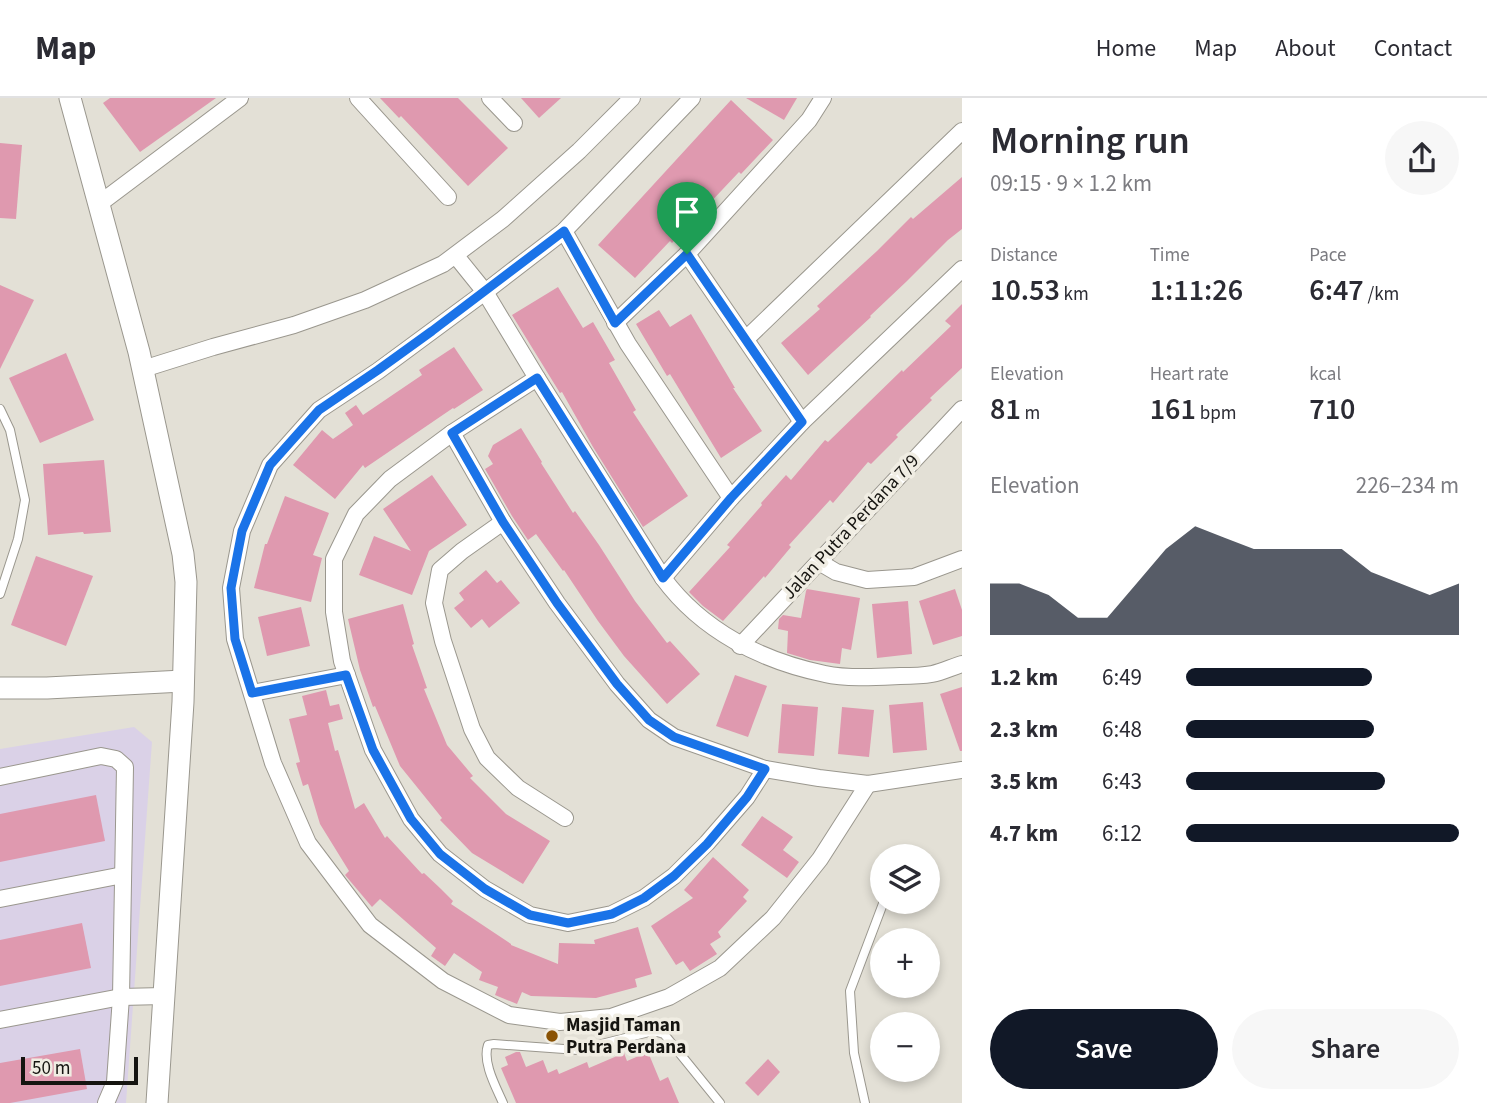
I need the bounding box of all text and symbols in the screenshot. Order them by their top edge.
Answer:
text: Map [35,25,96,72]
text: Home [1096,31,1156,66]
text: Map [1194,31,1237,66]
text: About [1275,31,1336,66]
text: Contact [1374,31,1452,66]
text: Morning run [990,114,1190,168]
button: share [1385,121,1459,195]
text: 09:15 · 9 × 1.2 km [990,167,1152,200]
pin [657,182,717,254]
icon: arrive [668,193,706,231]
text: Distance [990,242,1058,269]
text: Time [1150,242,1190,269]
text: Pace [1309,242,1347,269]
text: 10.53 [990,269,1060,312]
text: 1:11:26 [1150,269,1243,312]
text: 6:47 [1309,269,1364,312]
text: km [1060,281,1089,308]
text: /km [1364,281,1399,308]
text: Elevation [990,361,1064,388]
text: Heart rate [1150,361,1229,388]
text: kcal [1309,361,1341,388]
text: 81 [990,388,1021,431]
text: 161 [1150,388,1196,431]
text: 710 [1309,388,1356,431]
text: m [1021,400,1040,427]
text: bpm [1196,400,1236,427]
street label: Jalan Putra Perdana 7/9 [776,448,926,606]
text: Elevation [990,469,1080,502]
text: 226–234 m [1356,469,1459,502]
text: 1.2 km [990,661,1058,694]
text: 6:49 [1102,661,1142,694]
text: 2.3 km [990,713,1058,746]
text: 6:48 [1102,713,1142,746]
text: 3.5 km [990,765,1058,798]
text: 6:43 [1102,765,1142,798]
text: 4.7 km [990,817,1058,850]
text: 6:12 [1102,817,1142,850]
map controls [870,844,940,1082]
button: layers [870,844,940,914]
button: + [870,928,940,998]
button: Save [990,1009,1218,1089]
button: Share [1232,1009,1459,1089]
place label: Masjid Taman Putra Perdana [566,1012,686,1061]
button: − [870,1012,940,1082]
marker: Masjid Taman Putra Perdana [544,1028,560,1044]
scale bar [21,1054,138,1086]
text: 50 m [32,1055,70,1082]

